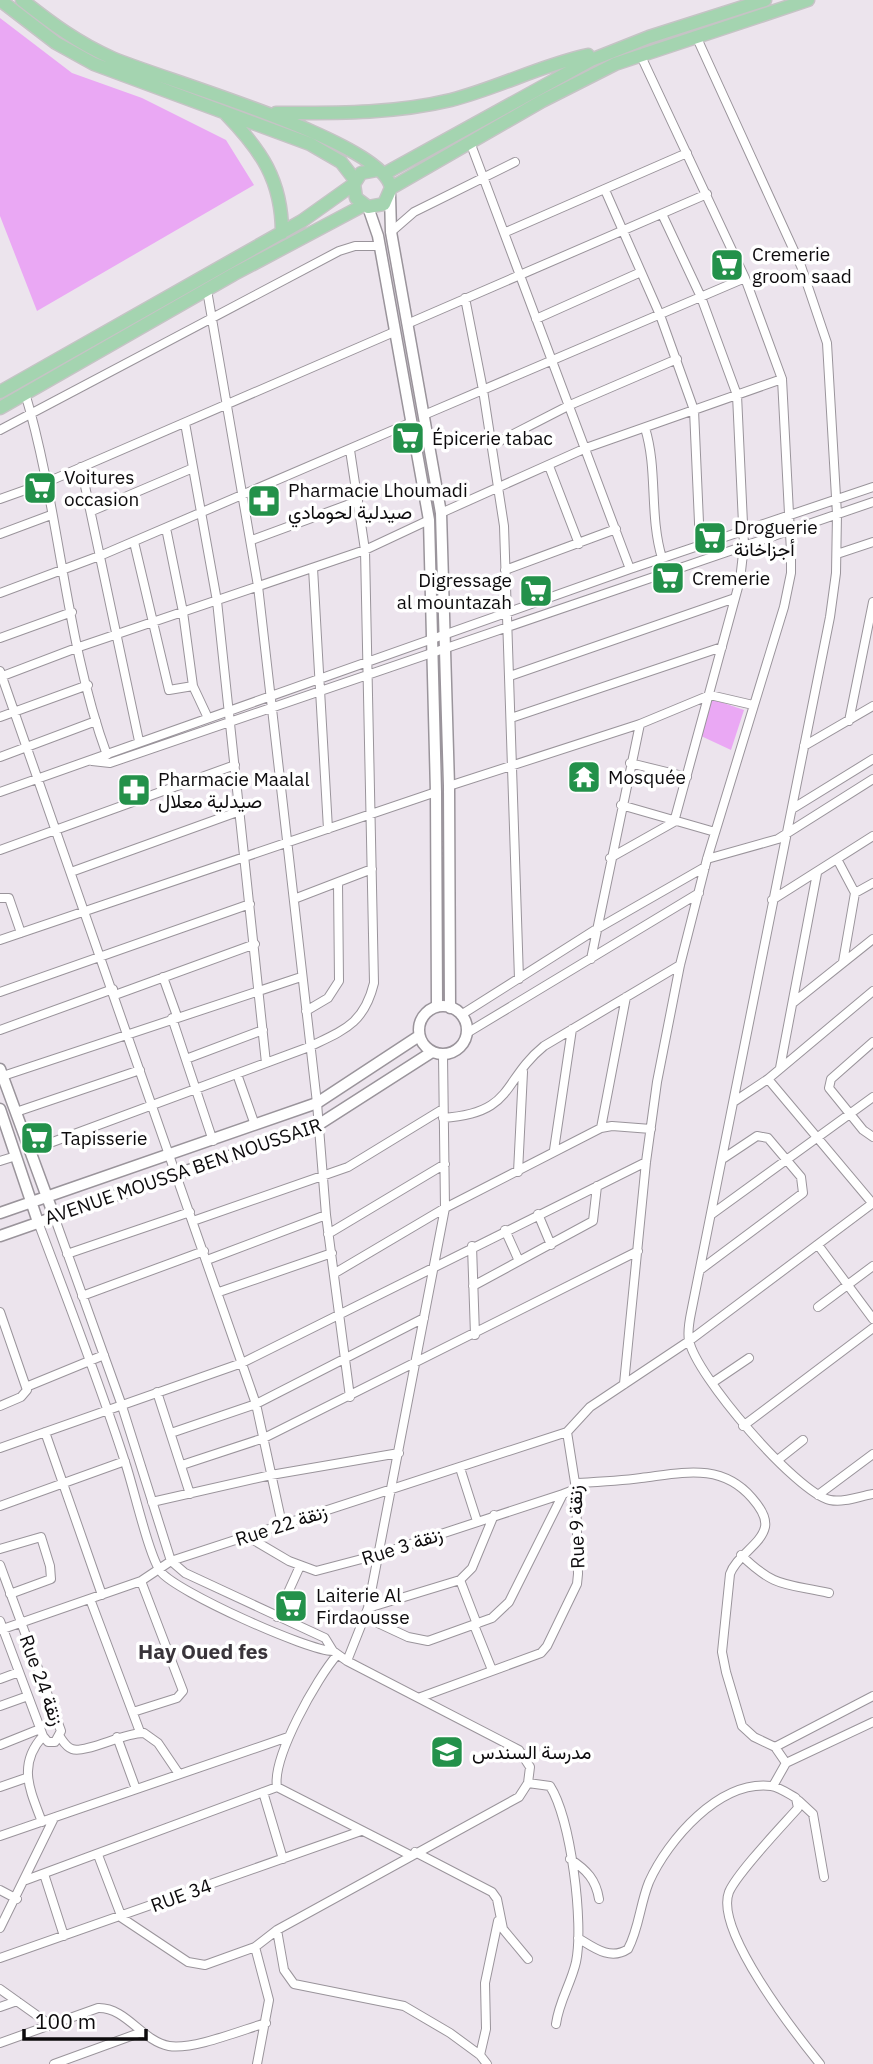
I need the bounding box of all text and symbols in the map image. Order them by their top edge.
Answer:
place label: Cremerie groom saad [752,242,852,288]
supermarket icon: Cremerie groom saad [708,246,746,284]
supermarket icon: Épicerie tabac [389,419,427,457]
place label: Épicerie tabac [432,426,553,450]
place label: Voitures occasion [64,465,139,511]
supermarket icon: Voitures occasion [21,469,59,507]
place label: Pharmacie Lhoumadi صيدلية لحومادي [288,478,468,528]
pharmacy icon: Pharmacie Lhoumadi صيدلية لحومادي [245,482,283,520]
place label: Droguerie أجزاخانة [734,515,818,561]
supermarket icon: Droguerie أجزاخانة [691,519,729,557]
supermarket icon: Cremerie [649,559,687,597]
place label: Cremerie [692,566,770,590]
place label: Digressage al mountazah [397,568,512,614]
supermarket icon: Digressage al mountazah [517,572,555,610]
temple icon: Mosquée [565,758,603,796]
place label: Mosquée [608,765,686,789]
place label: Pharmacie Maalal صيدلية معلال [158,767,310,813]
pharmacy icon: Pharmacie Maalal صيدلية معلال [115,771,153,809]
street label: AVENUE MOUSSA BEN NOUSSAIR [41,1112,325,1230]
supermarket icon: Tapisserie [18,1119,56,1157]
place label: Tapisserie [61,1126,147,1150]
street label: Rue 9 زنقة [563,1485,589,1569]
street label: Rue 22 زنقة [232,1499,330,1551]
street label: Rue 3 زنقة [358,1522,446,1570]
place label: Laiterie Al Firdaousse [316,1583,410,1629]
supermarket icon: Laiterie Al Firdaousse [272,1587,310,1625]
street label: Rue 24 زنقة [14,1631,70,1729]
district label: Hay Oued fes [138,1637,268,1665]
school or university icon: مدرسة السندس [428,1733,466,1771]
place label: مدرسة السندس [472,1740,591,1764]
street label: RUE 34 [147,1873,215,1917]
scale bar [24,1997,147,2041]
text: 100 m [35,2007,96,2035]

